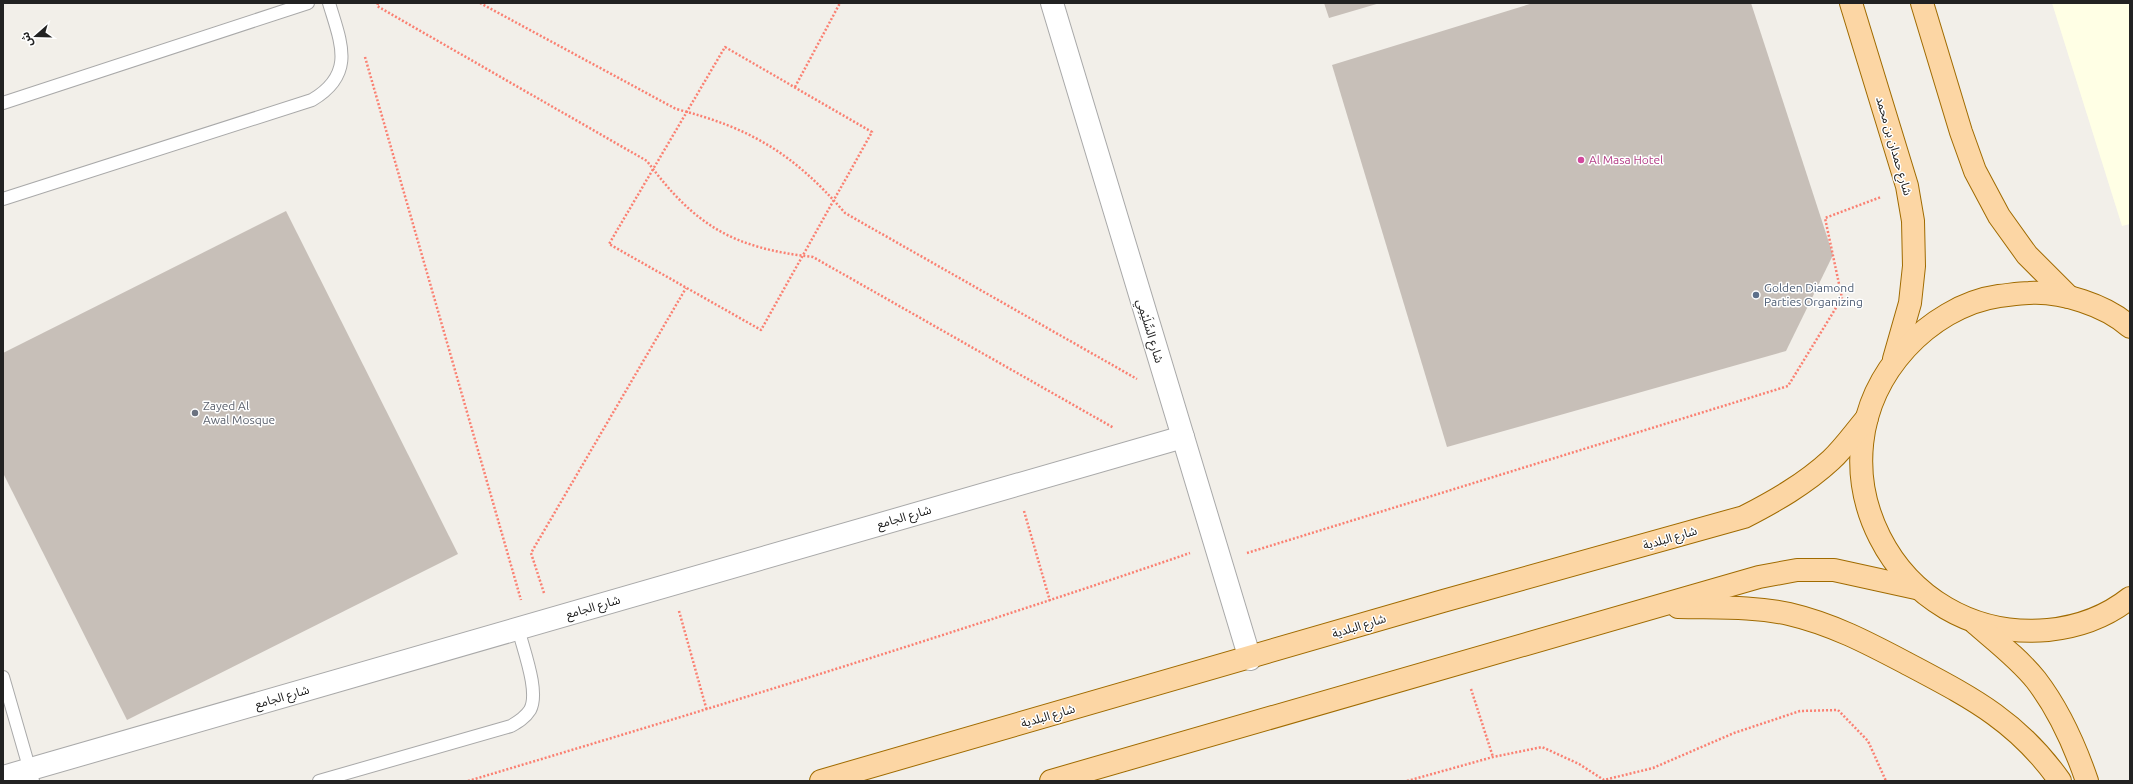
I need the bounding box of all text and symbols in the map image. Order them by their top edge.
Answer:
north arrow [16,16,56,56]
text: ش [18,30,36,49]
street label: شارع حمدان بن محمد [1871,95,1915,198]
place label: Al Masa Hotel [1589,153,1663,166]
marker: Al Masa Hotel [1576,155,1586,165]
place label: Golden Diamond Parties Organizing [1764,281,1863,308]
marker: Golden Diamond Parties Organizing [1751,290,1761,300]
street label: شارع السِّلَيْمِي [1131,297,1167,366]
place label: Zayed Al Awal Mosque [203,399,275,426]
marker: Zayed Al Awal Mosque [190,408,200,418]
street label: شارع الجامع [875,503,933,533]
street label: شارع البلدية [1641,524,1699,554]
street label: شارع الجامع [564,593,622,623]
street label: شارع البلدية [1330,611,1388,643]
street label: شارع الجامع [253,683,311,713]
street label: شارع البلدية [1019,702,1077,732]

